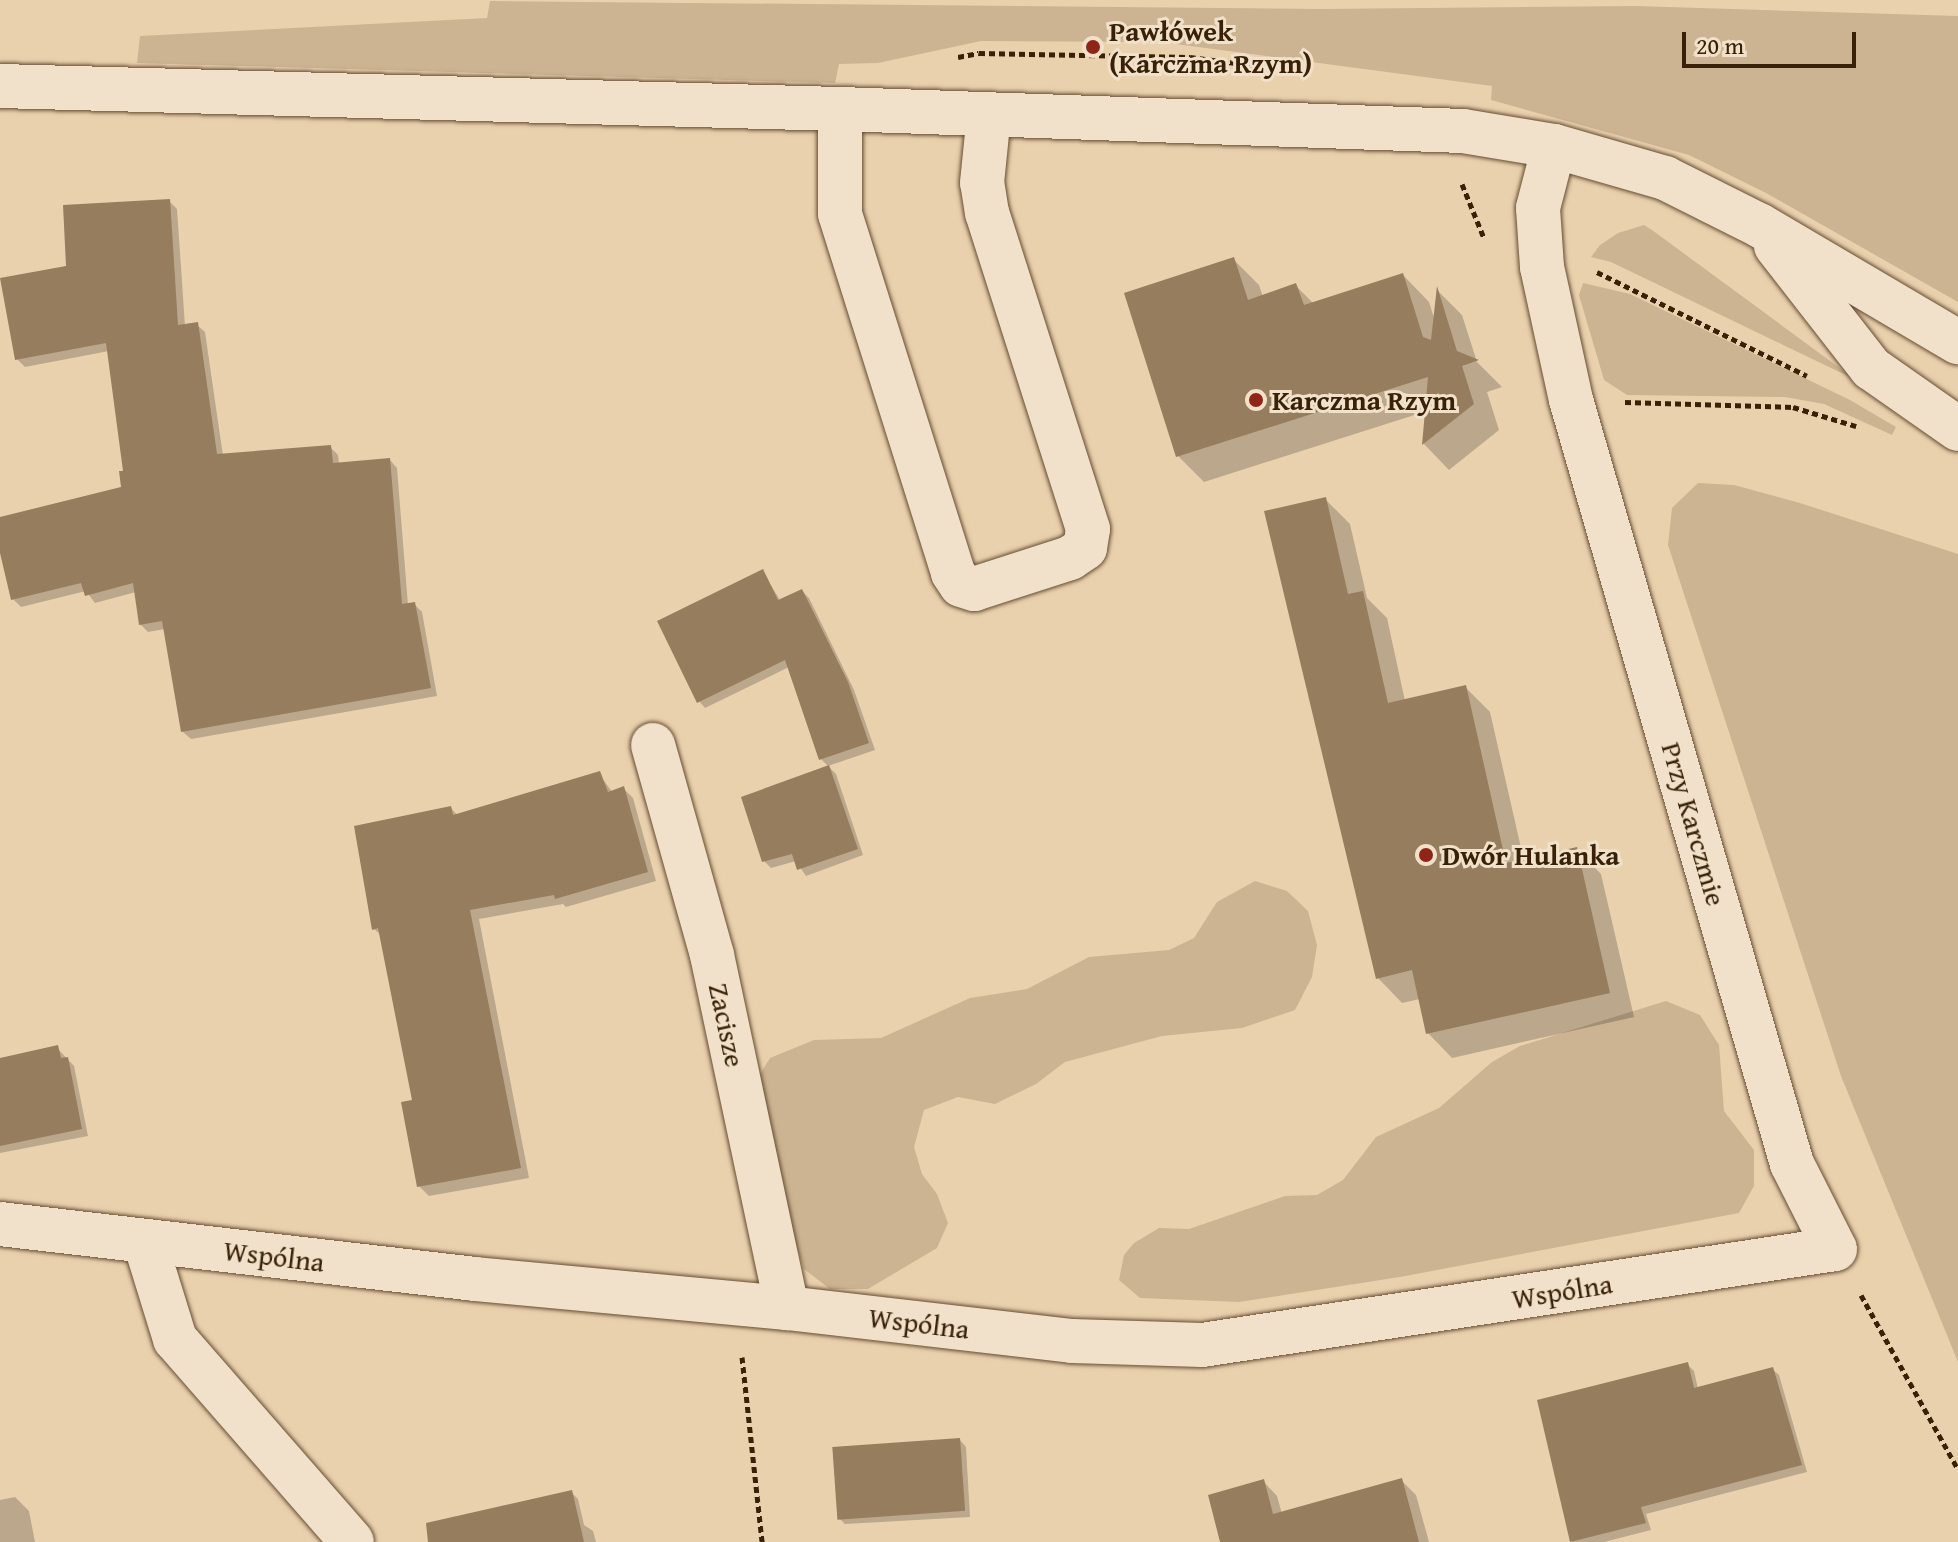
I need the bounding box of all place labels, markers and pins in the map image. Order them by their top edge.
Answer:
place label: Pawłówek (Karczma Rzym) [1109,14,1312,80]
marker: Pawłówek (Karczma Rzym) [1084,38,1102,56]
place label: Karczma Rzym [1272,383,1456,417]
marker: Karczma Rzym [1247,391,1265,409]
place label: Dwór Hulanka [1442,838,1620,872]
marker: Dwór Hulanka [1417,846,1435,864]

